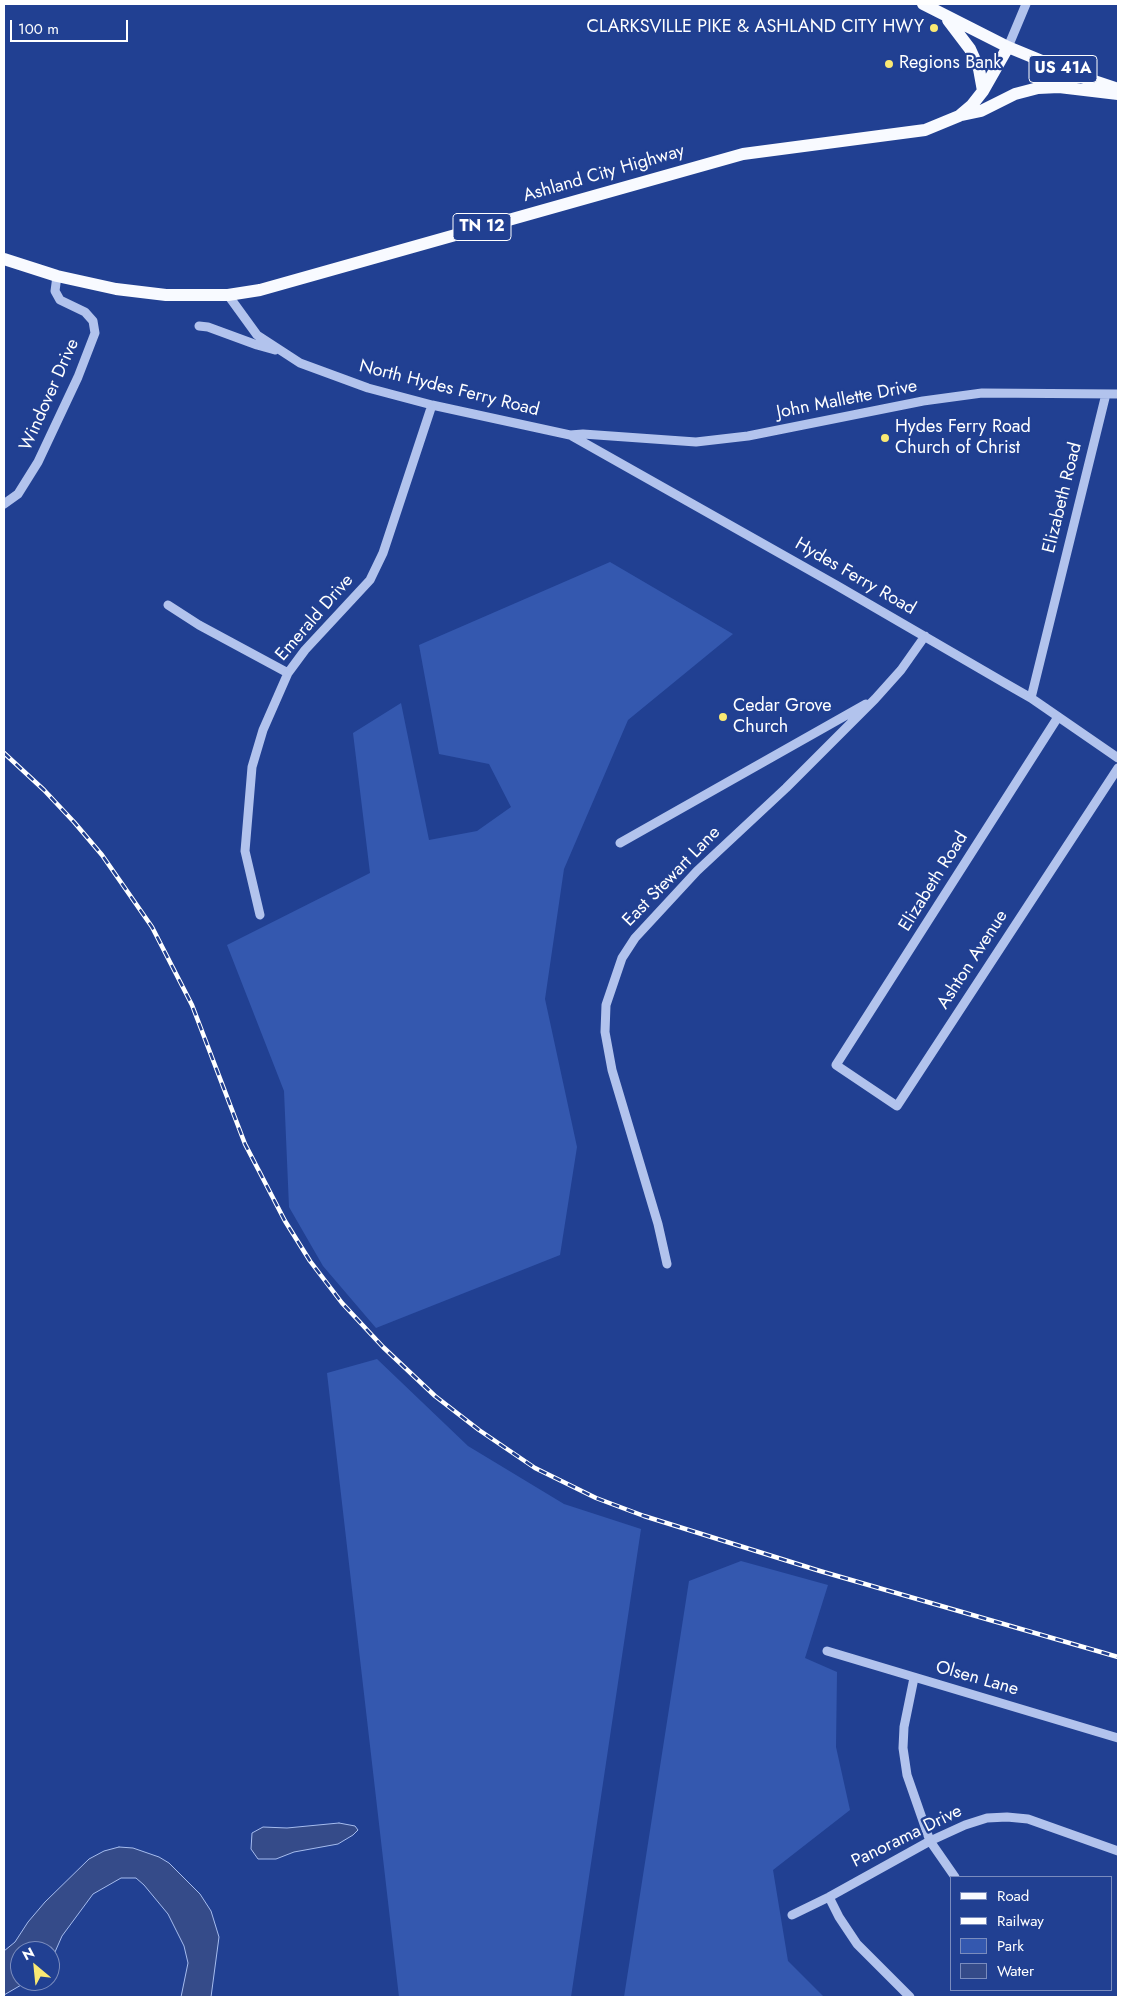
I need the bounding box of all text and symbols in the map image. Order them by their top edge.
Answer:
scale bar [12,10,130,42]
place label: CLARKSVILLE PIKE & ASHLAND CITY HWY [587,17,924,39]
text: 100 m [18,18,59,40]
marker: CLARKSVILLE PIKE & ASHLAND CITY HWY [928,22,940,34]
place label: Regions Bank [899,53,1001,75]
road number: US 41A [1029,56,1097,82]
marker: Regions Bank [883,58,895,70]
street label: Ashland City Highway [521,141,687,207]
road number: TN 12 [453,213,511,240]
street label: Windover Drive [16,336,84,454]
street label: North Hydes Ferry Road [357,356,541,422]
street label: John Mallette Drive [775,376,919,424]
place label: Hydes Ferry Road Church of Christ [895,417,1031,459]
marker: Hydes Ferry Road Church of Christ [879,432,891,444]
street label: Elizabeth Road [1039,440,1087,556]
street label: Hydes Ferry Road [791,534,919,620]
street label: Emerald Drive [271,570,359,666]
place label: Cedar Grove Church [733,696,831,739]
marker: Cedar Grove Church [717,711,729,723]
street label: East Stewart Lane [619,822,725,932]
street label: Elizabeth Road [895,828,973,936]
street label: Ashton Avenue [933,906,1013,1014]
street label: Olsen Lane [933,1657,1021,1701]
street label: Panorama Drive [848,1801,966,1873]
legend [950,1876,1112,1991]
text: Road [997,1885,1029,1907]
text: Railway [997,1910,1044,1932]
text: Park [997,1935,1024,1957]
north arrow [10,1941,60,1991]
text: N [19,1942,38,1965]
text: Water [997,1960,1034,1982]

